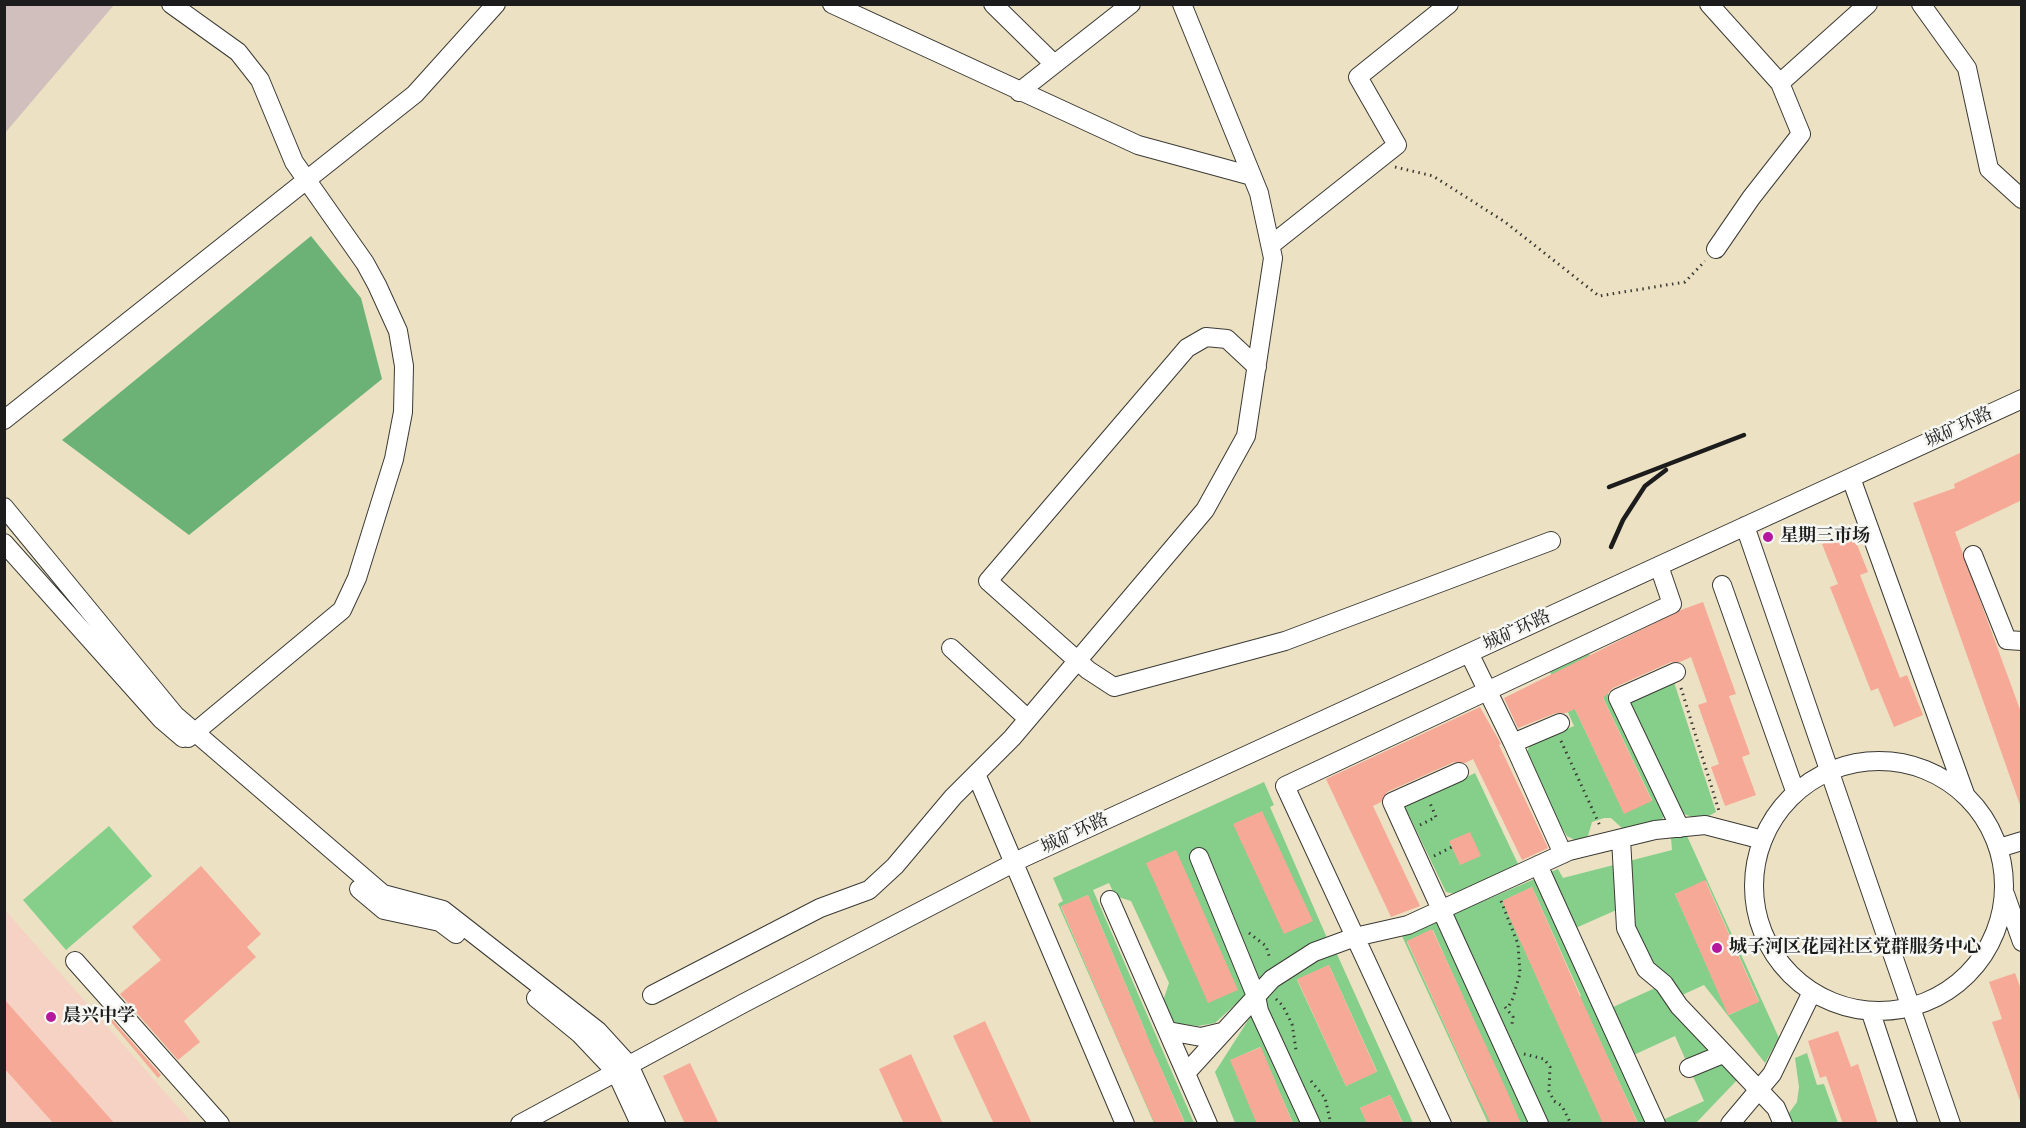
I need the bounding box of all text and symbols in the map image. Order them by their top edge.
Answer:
street label: 城矿环路 [1922,403,1996,453]
place label: 星期三市场 [1780,526,1870,548]
marker: 星期三市场 [1761,530,1775,544]
street label: 城矿环路 [1480,606,1554,656]
street label: 城矿环路 [1038,809,1112,859]
place label: 城子河区花园社区党群服务中心 [1729,937,1981,959]
marker: 城子河区花园社区党群服务中心 [1710,941,1724,955]
place label: 晨兴中学 [63,1006,135,1028]
marker: 晨兴中学 [44,1010,58,1024]

